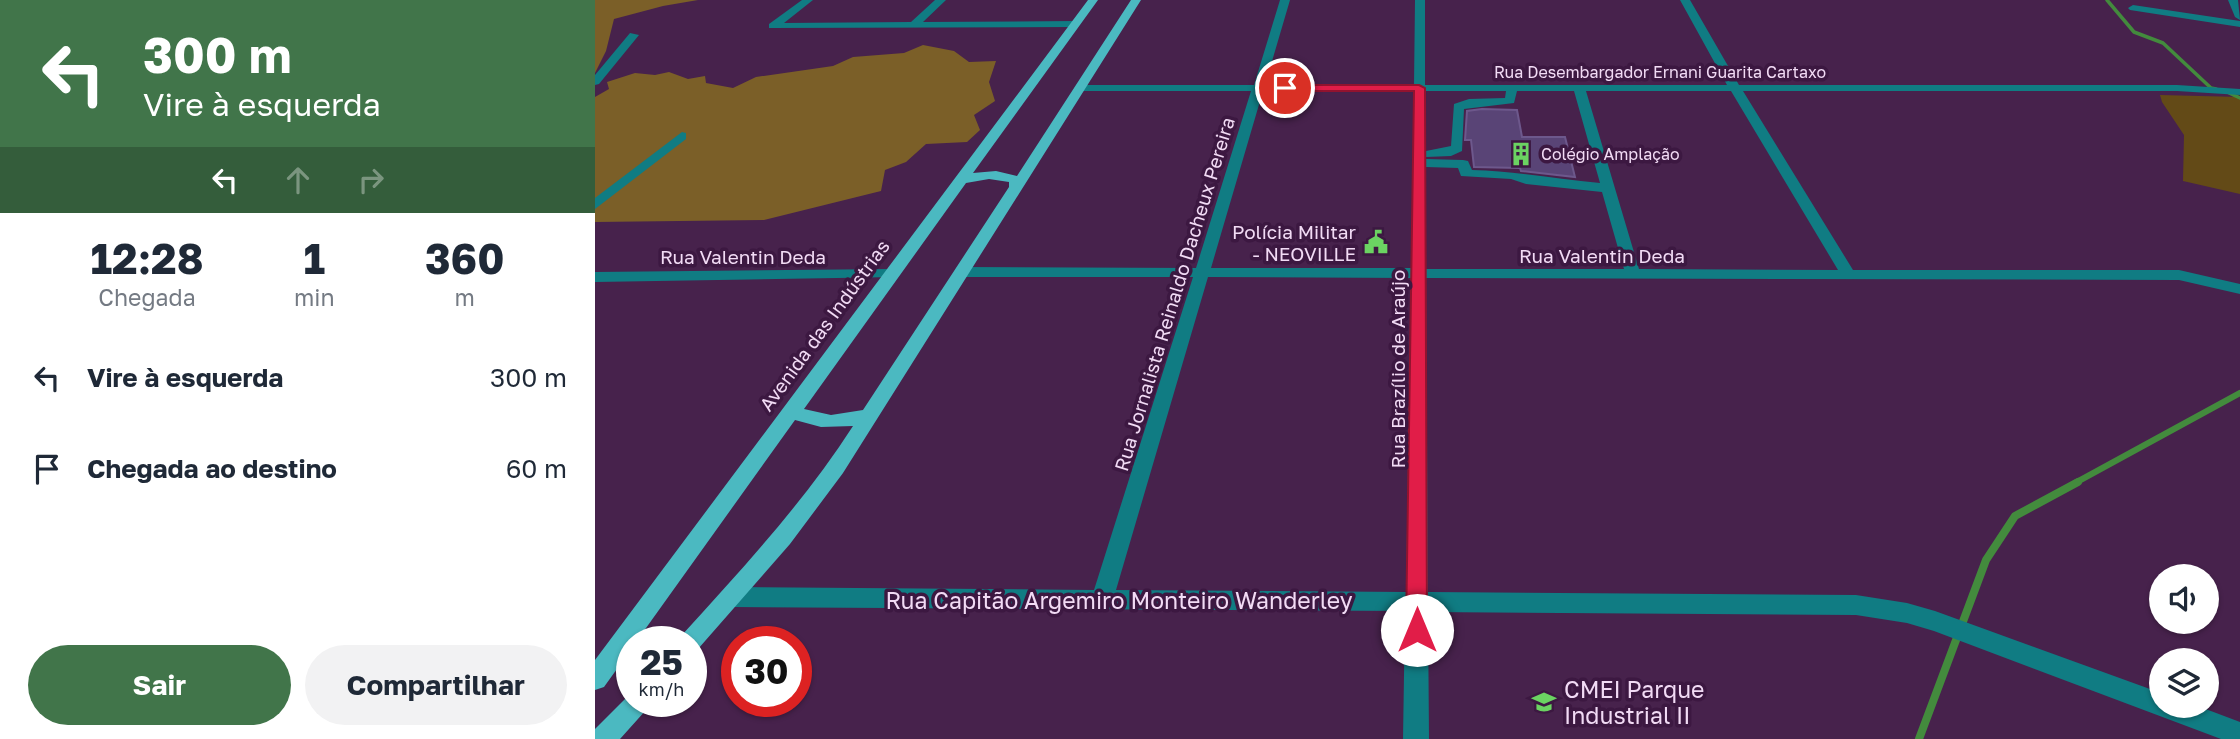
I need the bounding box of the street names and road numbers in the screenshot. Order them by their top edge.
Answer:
street label: Rua Desembargador Ernani Guarita Cartaxo [1494,62,1826,82]
street label: Rua Jornalista Reinaldo Dacheux Pereira [1109,114,1239,474]
street label: Avenida das Indústrias [754,235,894,415]
street label: Rua Valentin Deda [1519,244,1685,267]
street label: Rua Valentin Deda [660,245,826,268]
street label: Rua Brazílio de Araújo [1386,270,1409,468]
street label: Rua Capitão Argemiro Monteiro Wanderley [885,586,1353,614]

